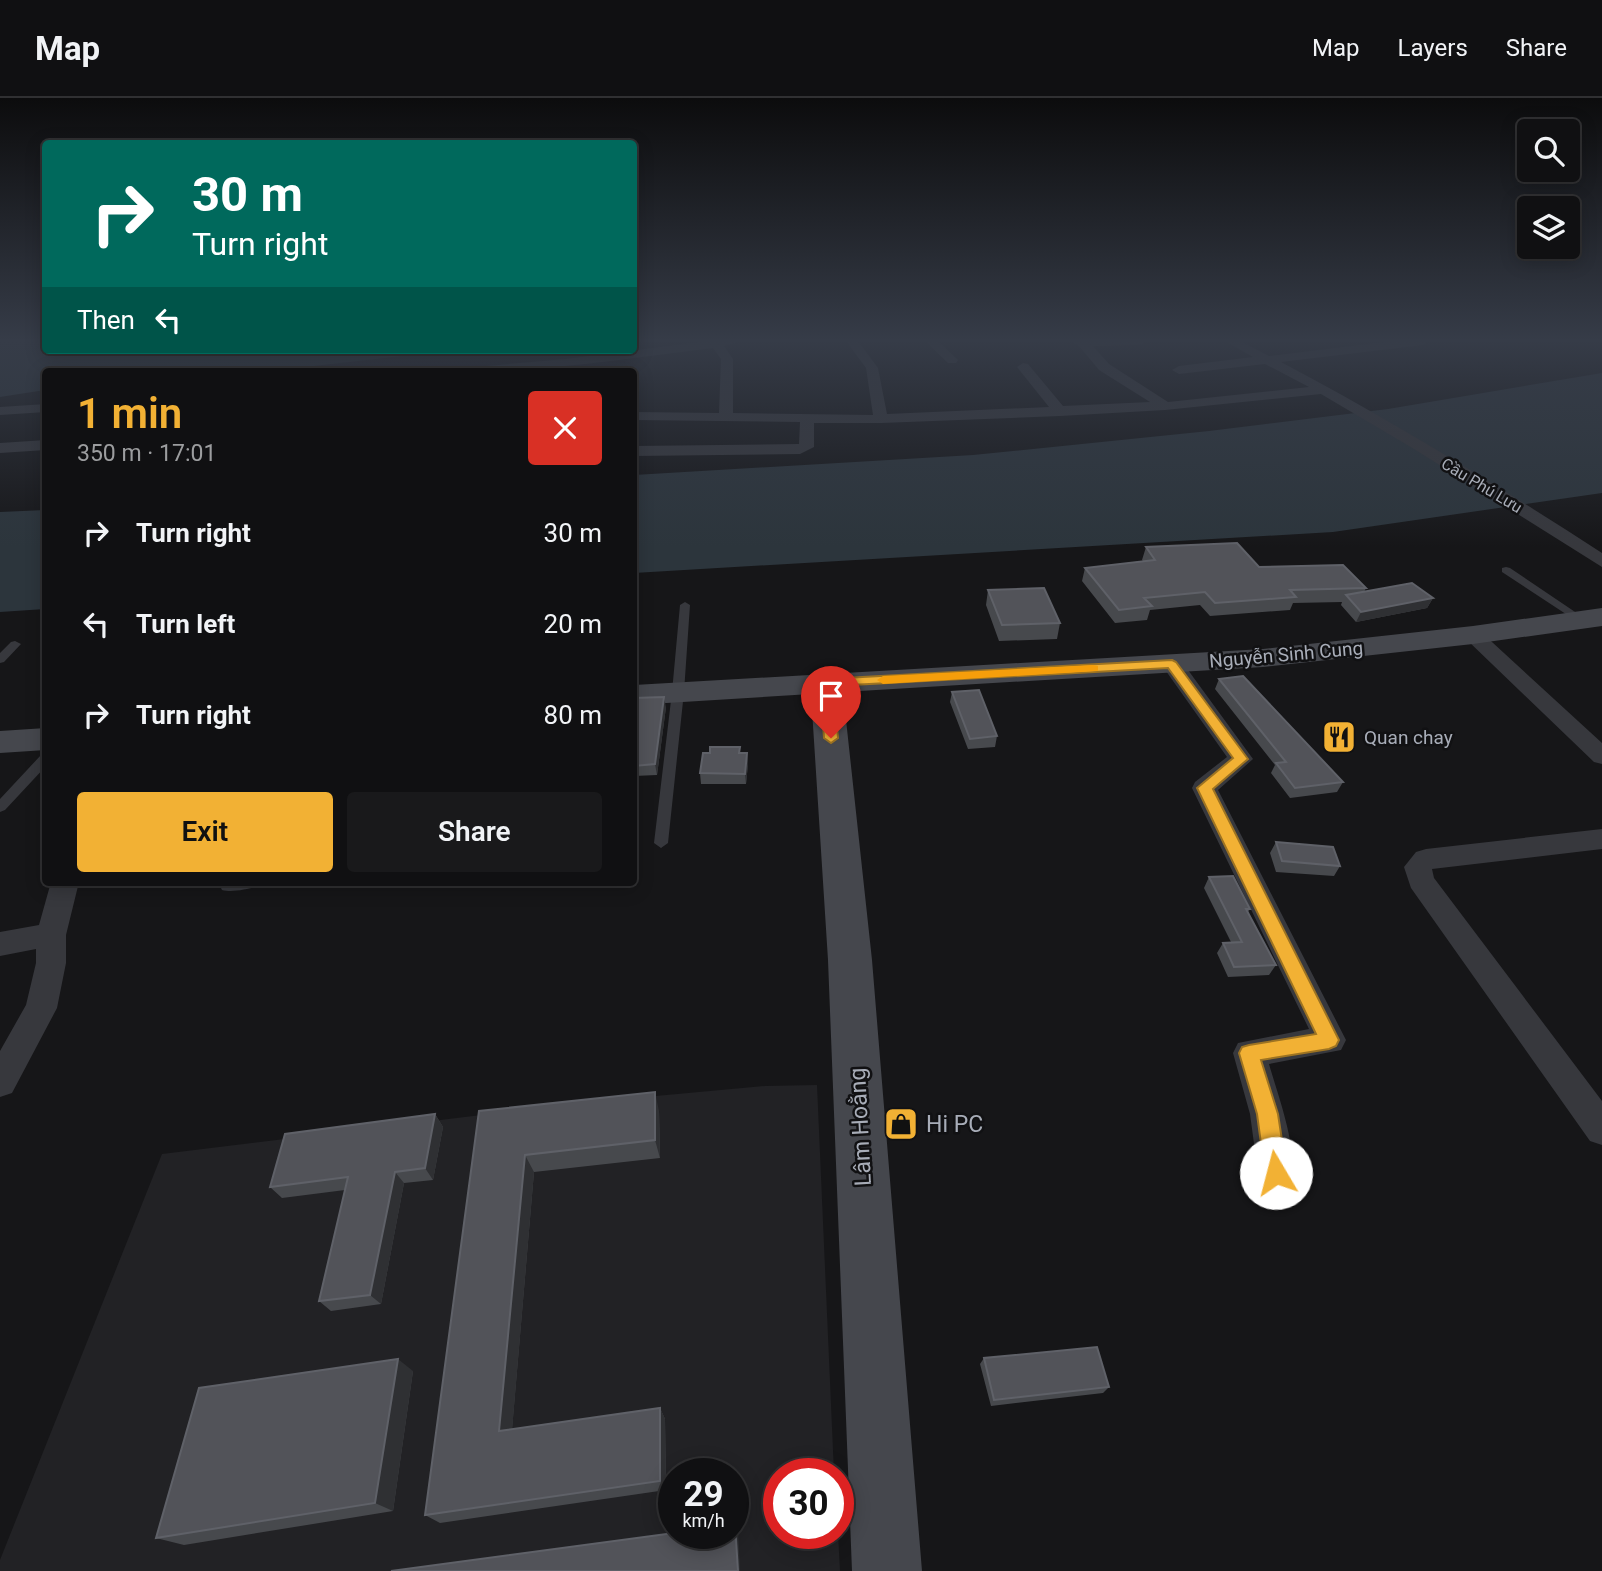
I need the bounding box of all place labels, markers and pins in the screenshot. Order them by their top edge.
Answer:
pin [801,666,861,738]
restaurant icon: Quan chay [1320,718,1358,756]
place label: Quan chay [1364,726,1453,749]
shop icon: Hi PC [882,1105,920,1143]
place label: Hi PC [926,1111,983,1138]

